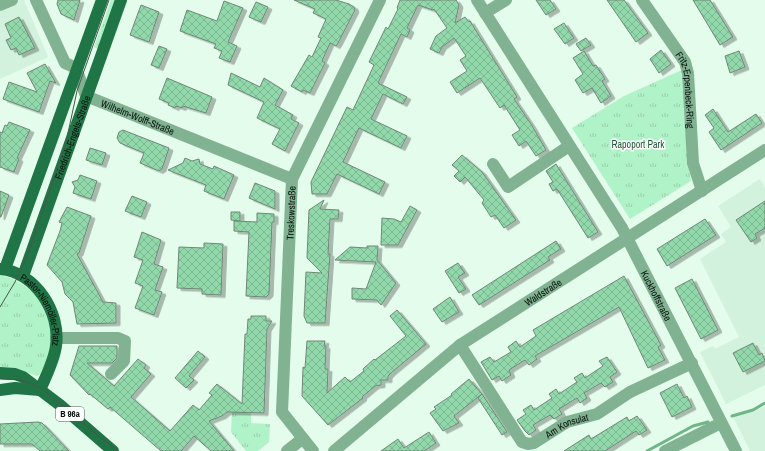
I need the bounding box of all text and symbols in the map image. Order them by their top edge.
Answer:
street label: Fritz-Erpenbeck-Ring [673,49,697,129]
street label: Friedrich-Engels-Straße [52,94,94,181]
street label: Wilhelm-Wolff-Straße [99,97,177,138]
park label: Rapoport Park [612,138,665,151]
street label: Treskowstraße [283,185,299,240]
street label: Kuckhoffstraße [638,268,675,324]
street label: Pastor-Niemöller-Platz [18,271,63,347]
street label: Waldstraße [522,276,565,309]
road number: B 96a [56,407,84,421]
street label: Am Konsulat [542,410,590,442]

